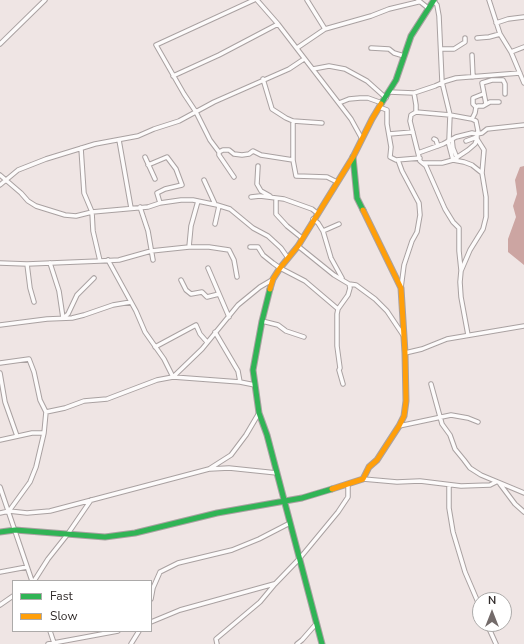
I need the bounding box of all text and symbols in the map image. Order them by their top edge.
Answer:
legend [12,580,152,632]
text: Fast [50,588,73,604]
north arrow [472,592,512,632]
text: N [488,593,496,608]
text: Slow [50,608,78,624]

